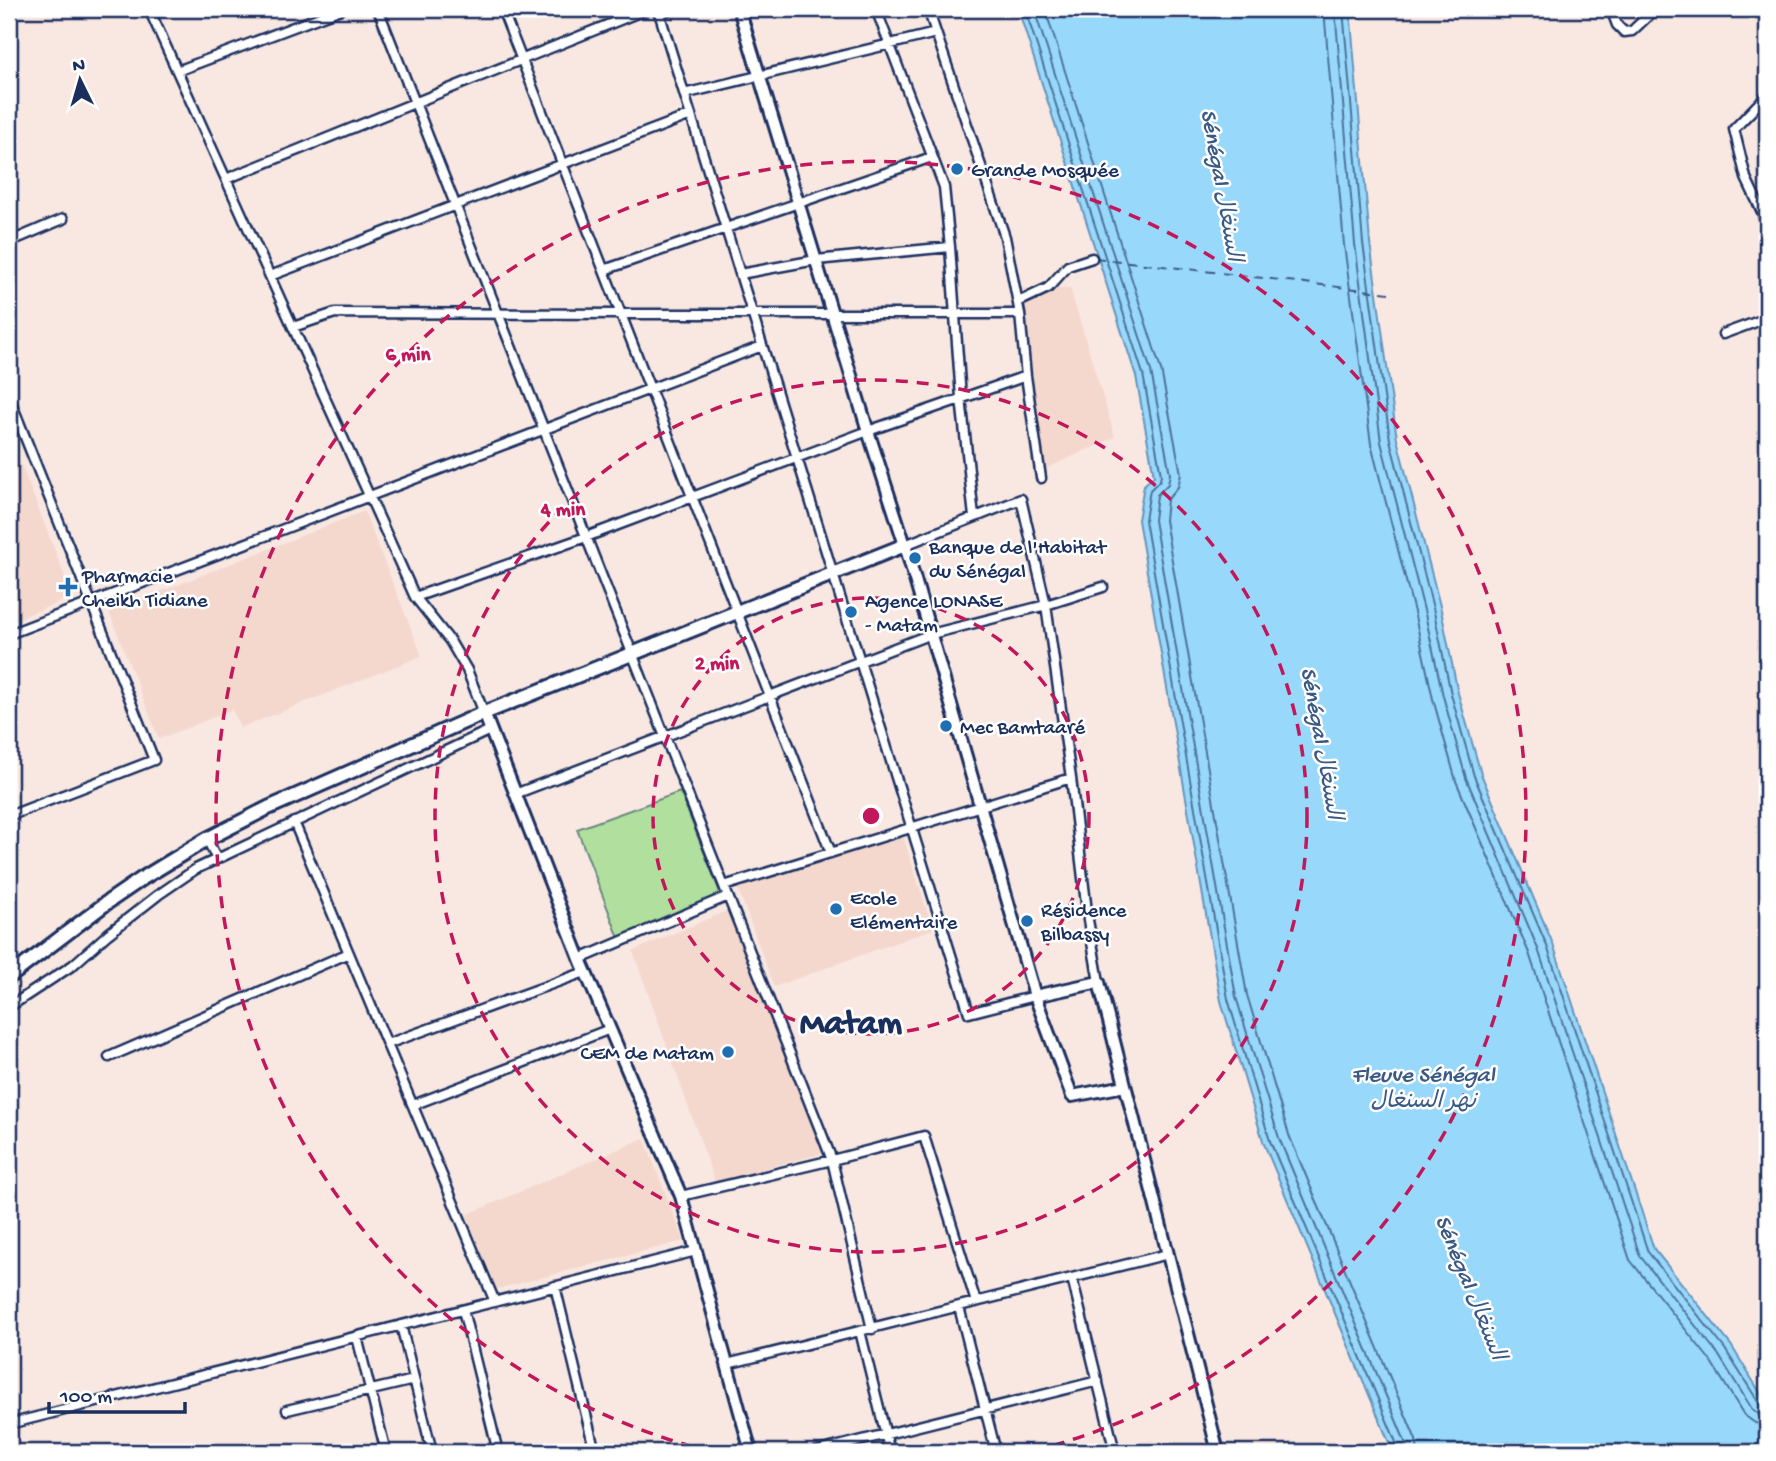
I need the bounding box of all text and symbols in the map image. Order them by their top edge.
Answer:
north arrow [46,46,116,116]
text: N [72,55,86,79]
water label: Sénégal السنغال [1193,108,1247,267]
place label: Grande Mosquée [971,160,1120,185]
marker: Grande Mosquée [949,161,965,177]
text: 6 min [385,344,432,369]
text: 4 min [540,499,586,524]
place label: Banque de l'Habitat du Sénégal [928,537,1108,586]
marker: Banque de l'Habitat du Sénégal [907,550,923,566]
place label: Pharmacie Cheikh Tidiane [81,566,209,615]
marker: Pharmacie Cheikh Tidiane [60,579,76,595]
place label: Agence LONASE - Matam [865,591,1003,640]
marker: Agence LONASE - Matam [843,604,859,620]
text: 2 min [695,653,740,678]
water label: Sénégal السنغال [1293,666,1347,825]
place label: Mec Bamtaaré [960,717,1086,742]
marker: Mec Bamtaaré [938,718,954,734]
centre of rings [859,804,883,828]
place label: Ecole Elémentaire [850,888,958,937]
place label: Résidence Bilbassy [1040,900,1127,949]
marker: Ecole Elémentaire [828,901,844,917]
marker: Résidence Bilbassy [1019,913,1035,929]
district label: Matam [800,1005,902,1046]
place label: CEM de Matam [581,1043,714,1068]
marker: CEM de Matam [720,1044,736,1060]
water label: Fleuve Sénégal نهر السنغال [1351,1063,1497,1116]
water label: Sénégal السنغال [1427,1212,1511,1368]
scale bar [49,1370,186,1414]
text: 100 m [59,1386,112,1411]

